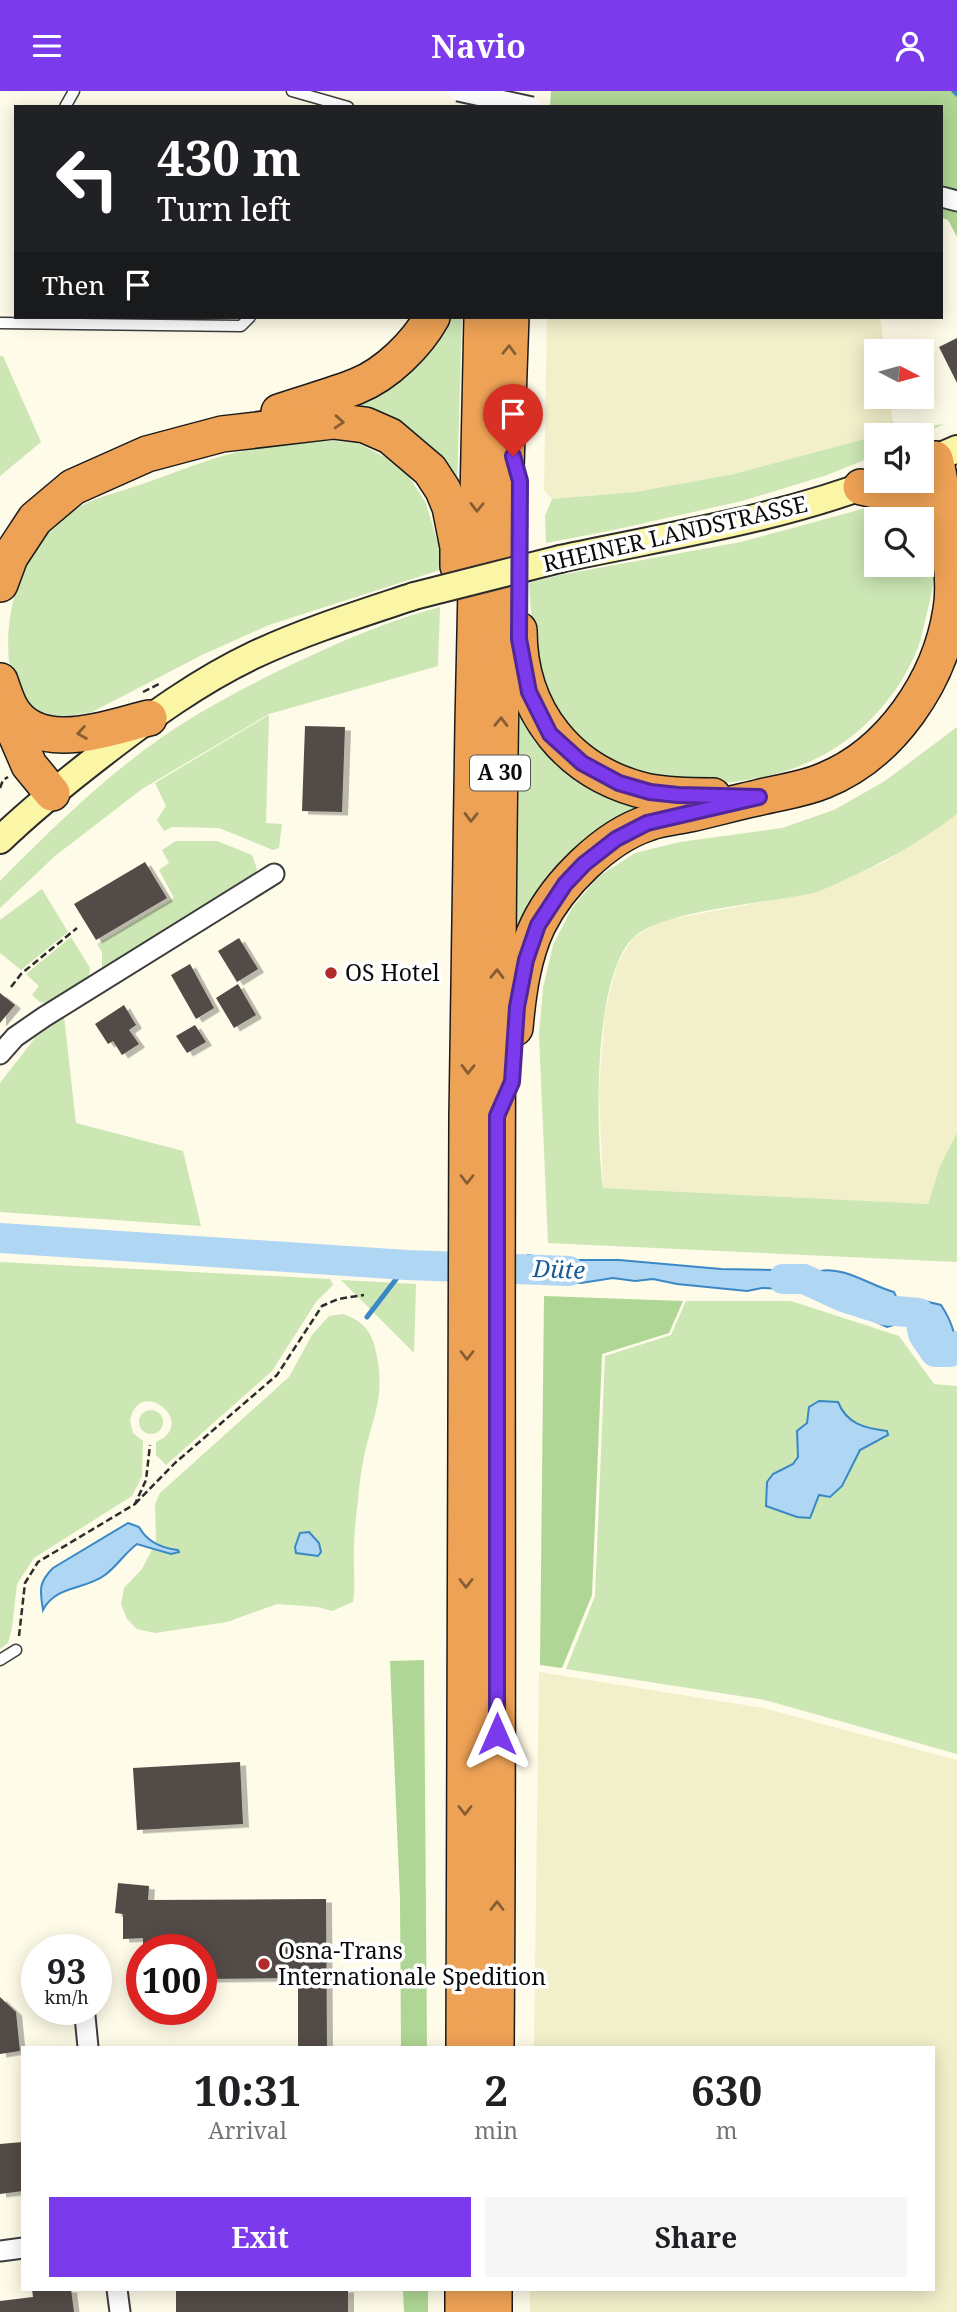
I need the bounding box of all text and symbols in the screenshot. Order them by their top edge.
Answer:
text: Navio [431,24,526,67]
icon: menu [28,27,66,65]
icon: person [891,27,929,65]
text: 430 m [157,124,301,190]
icon: left [42,133,133,224]
text: Turn left [157,187,291,230]
icon: arrive [119,266,157,304]
text: Then [42,267,105,303]
north arrow [864,339,934,409]
map controls [864,339,934,577]
one-way arrow [502,344,517,355]
pin [483,384,543,456]
icon: arrive [494,395,532,433]
one-way arrow [333,414,344,429]
button: sound [864,423,934,493]
street label: RHEINER LANDSTRASSE [539,487,810,579]
one-way arrow [469,503,485,513]
button: search [864,507,934,577]
one-way arrow [493,716,509,727]
one-way arrow [76,725,88,740]
road number: A 30 [470,755,530,791]
one-way arrow [463,812,479,822]
place label: OS Hotel [345,956,440,988]
marker: OS Hotel [323,965,339,981]
one-way arrow [490,968,505,979]
one-way arrow [460,1064,476,1074]
one-way arrow [459,1174,475,1184]
water label: Düte [531,1251,586,1286]
one-way arrow [459,1350,475,1361]
one-way arrow [458,1578,474,1588]
position arrow [460,1697,534,1771]
one-way arrow [457,1805,473,1816]
one-way arrow [489,1900,505,1911]
speed limit sign: 100 [126,1934,217,2025]
place label: Osna-Trans Internationale Spedition [278,1934,546,1992]
text: 93 [47,1947,86,1994]
marker: Osna-Trans Internationale Spedition [256,1956,272,1972]
text: km/h [44,1985,89,2009]
text: 10:31 [194,2061,301,2118]
text: 2 [484,2061,508,2118]
text: 630 [691,2061,762,2118]
text: Arrival [208,2114,287,2146]
text: min [474,2114,518,2146]
text: m [716,2114,737,2146]
button: Exit [49,2197,471,2277]
button: Share [485,2197,907,2277]

